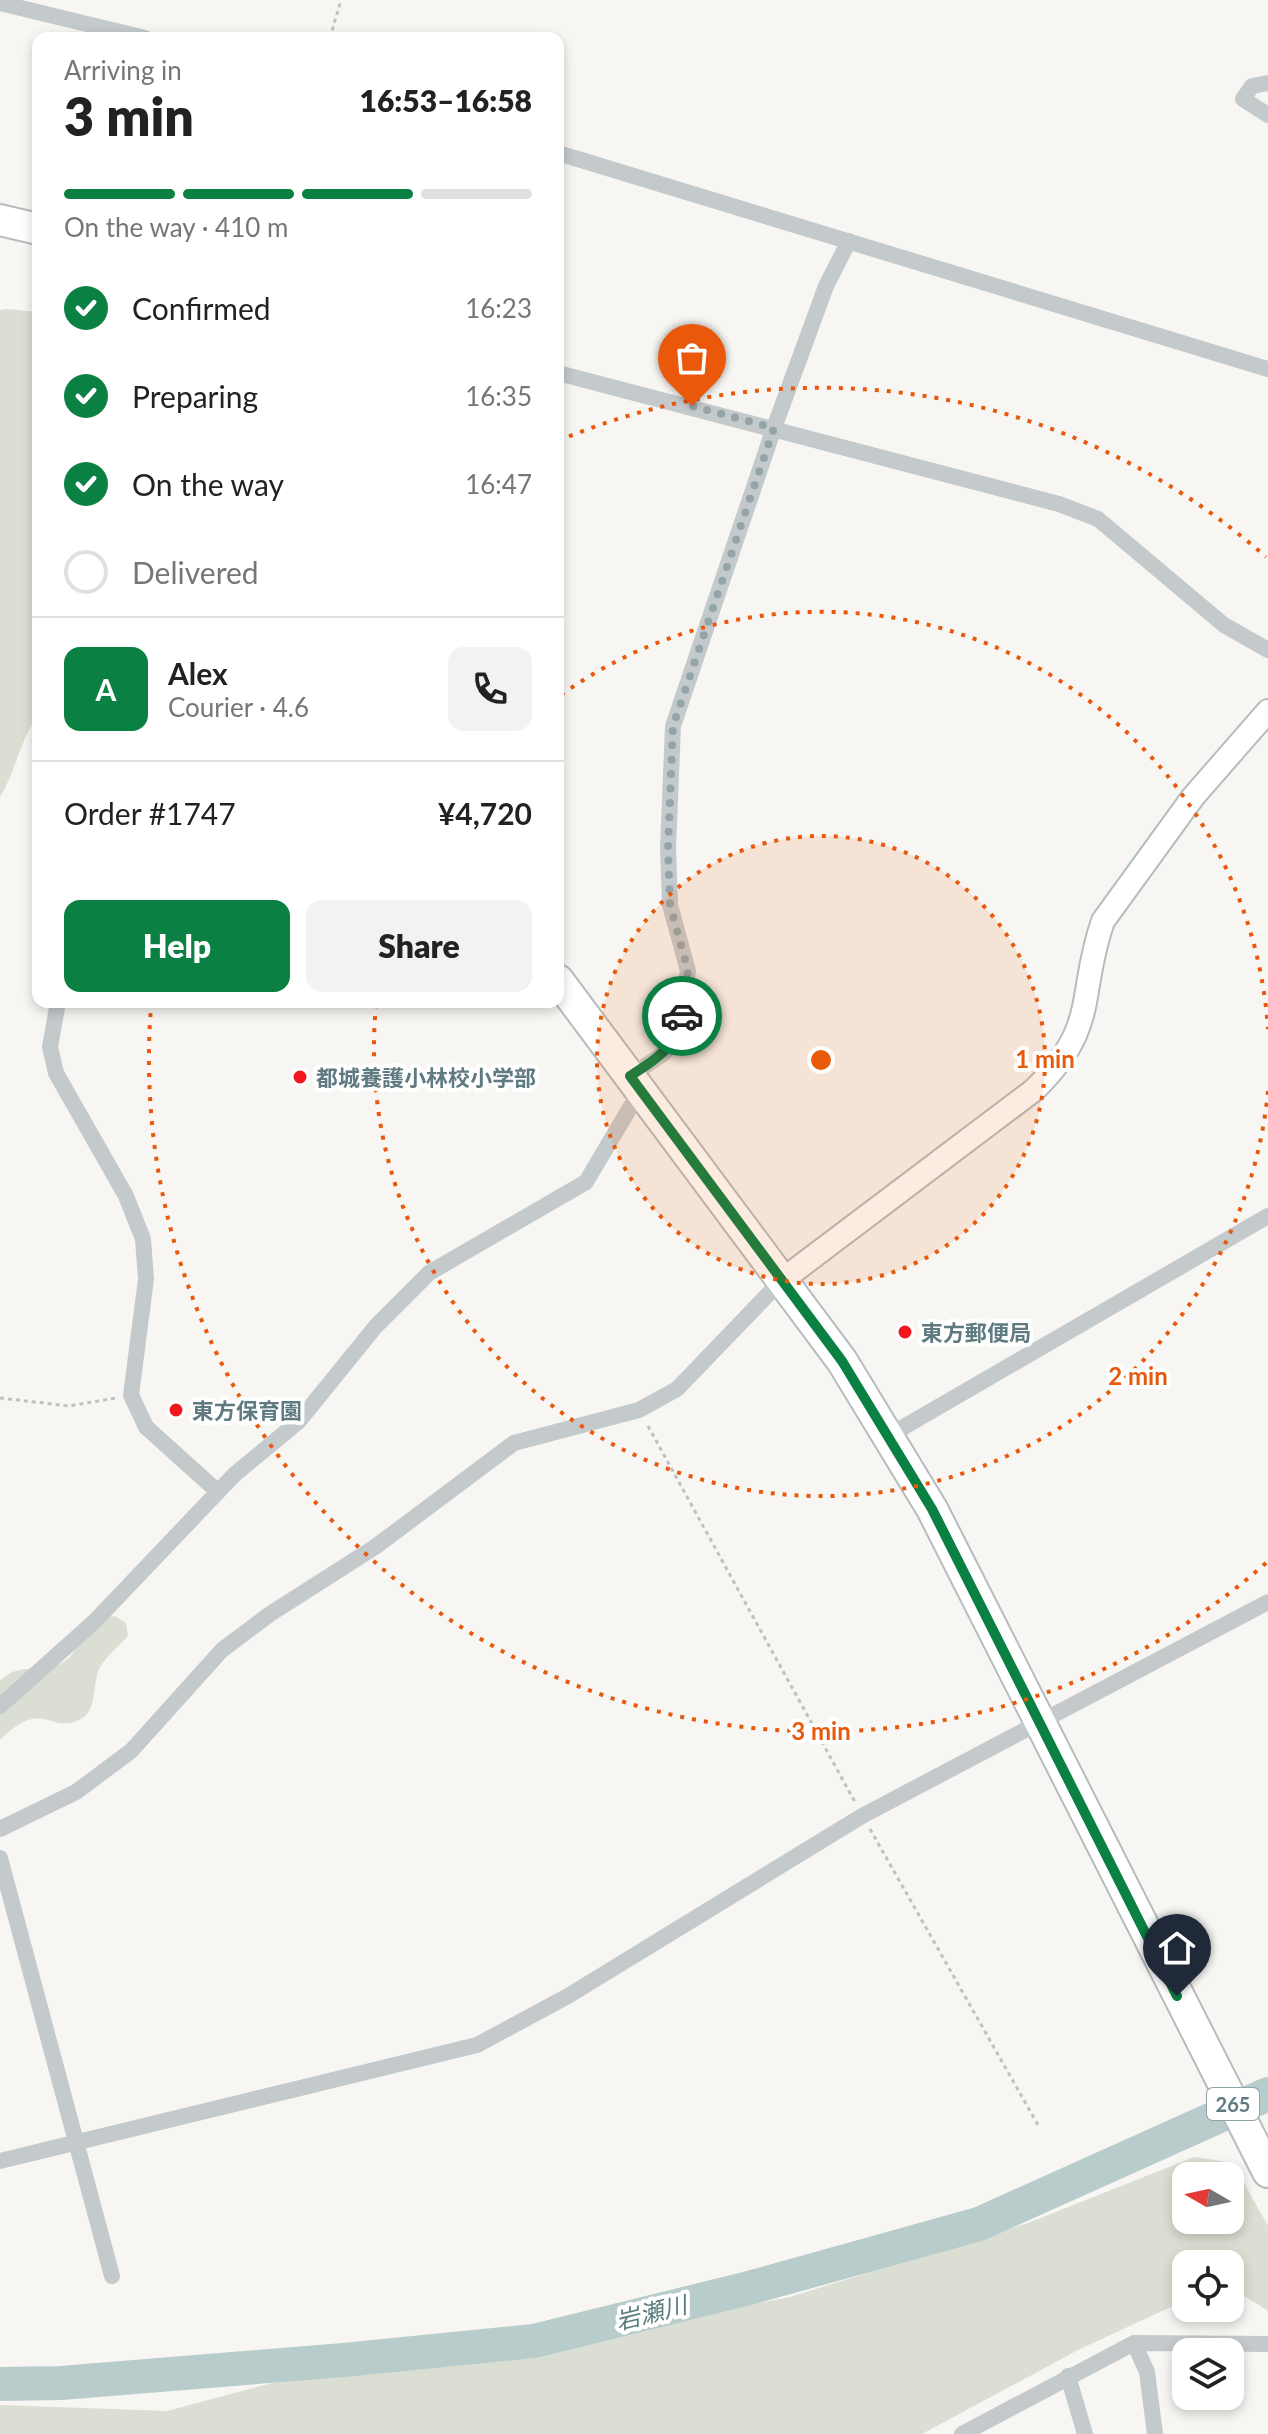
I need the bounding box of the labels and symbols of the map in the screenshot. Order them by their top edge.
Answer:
pin [658,324,726,406]
courier [642,976,722,1056]
text: 1 min [1015,1044,1075,1073]
centre of rings [807,1046,835,1074]
place label: 都城養護小林校小学部 [316,1064,536,1091]
marker: 都城養護小林校小学部 [291,1068,309,1086]
place label: 東方郵便局 [921,1319,1031,1346]
marker: 東方郵便局 [896,1323,914,1341]
text: 2 min [1108,1361,1168,1390]
place label: 東方保育園 [192,1397,302,1424]
marker: 東方保育園 [167,1401,185,1419]
text: 3 min [791,1716,851,1745]
pin [1143,1914,1211,1996]
road number: 265 [1207,2088,1259,2120]
north arrow [1172,2162,1244,2234]
water label: 岩瀬川 [613,2288,692,2335]

